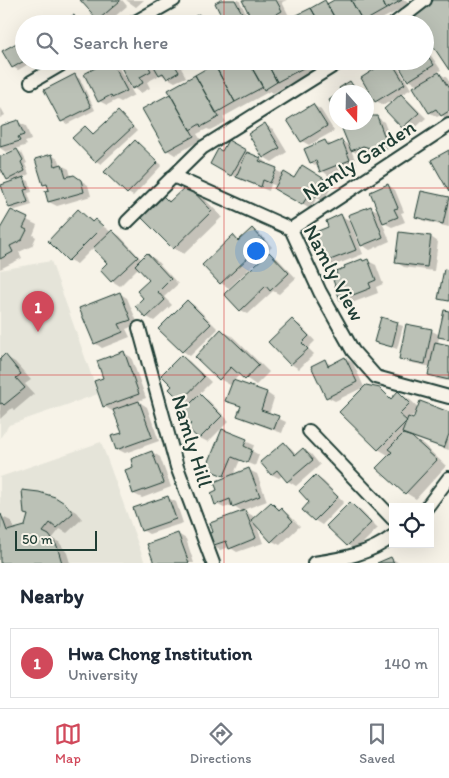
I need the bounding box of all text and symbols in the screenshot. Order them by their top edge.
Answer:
search box [15,15,434,70]
icon: search [33,29,61,57]
text: Search here [73,31,168,54]
north arrow [329,85,374,130]
street label: Namly Garden [297,114,420,205]
street label: Namly View [299,220,370,325]
your location [243,238,269,264]
pin: 1 [22,291,54,332]
street label: Namly Hill [167,392,218,490]
map controls [389,503,434,548]
button: locate [389,503,434,548]
scale bar [15,528,98,551]
text: 50 m [22,531,53,548]
text: Nearby [20,583,84,608]
text: Hwa Chong Institution [68,642,252,665]
text: 1 [33,654,41,673]
text: 140 m [384,654,428,673]
text: University [68,665,138,684]
tab: Map [54,720,82,767]
tab: Directions [190,720,251,767]
tab: Saved [359,720,395,767]

